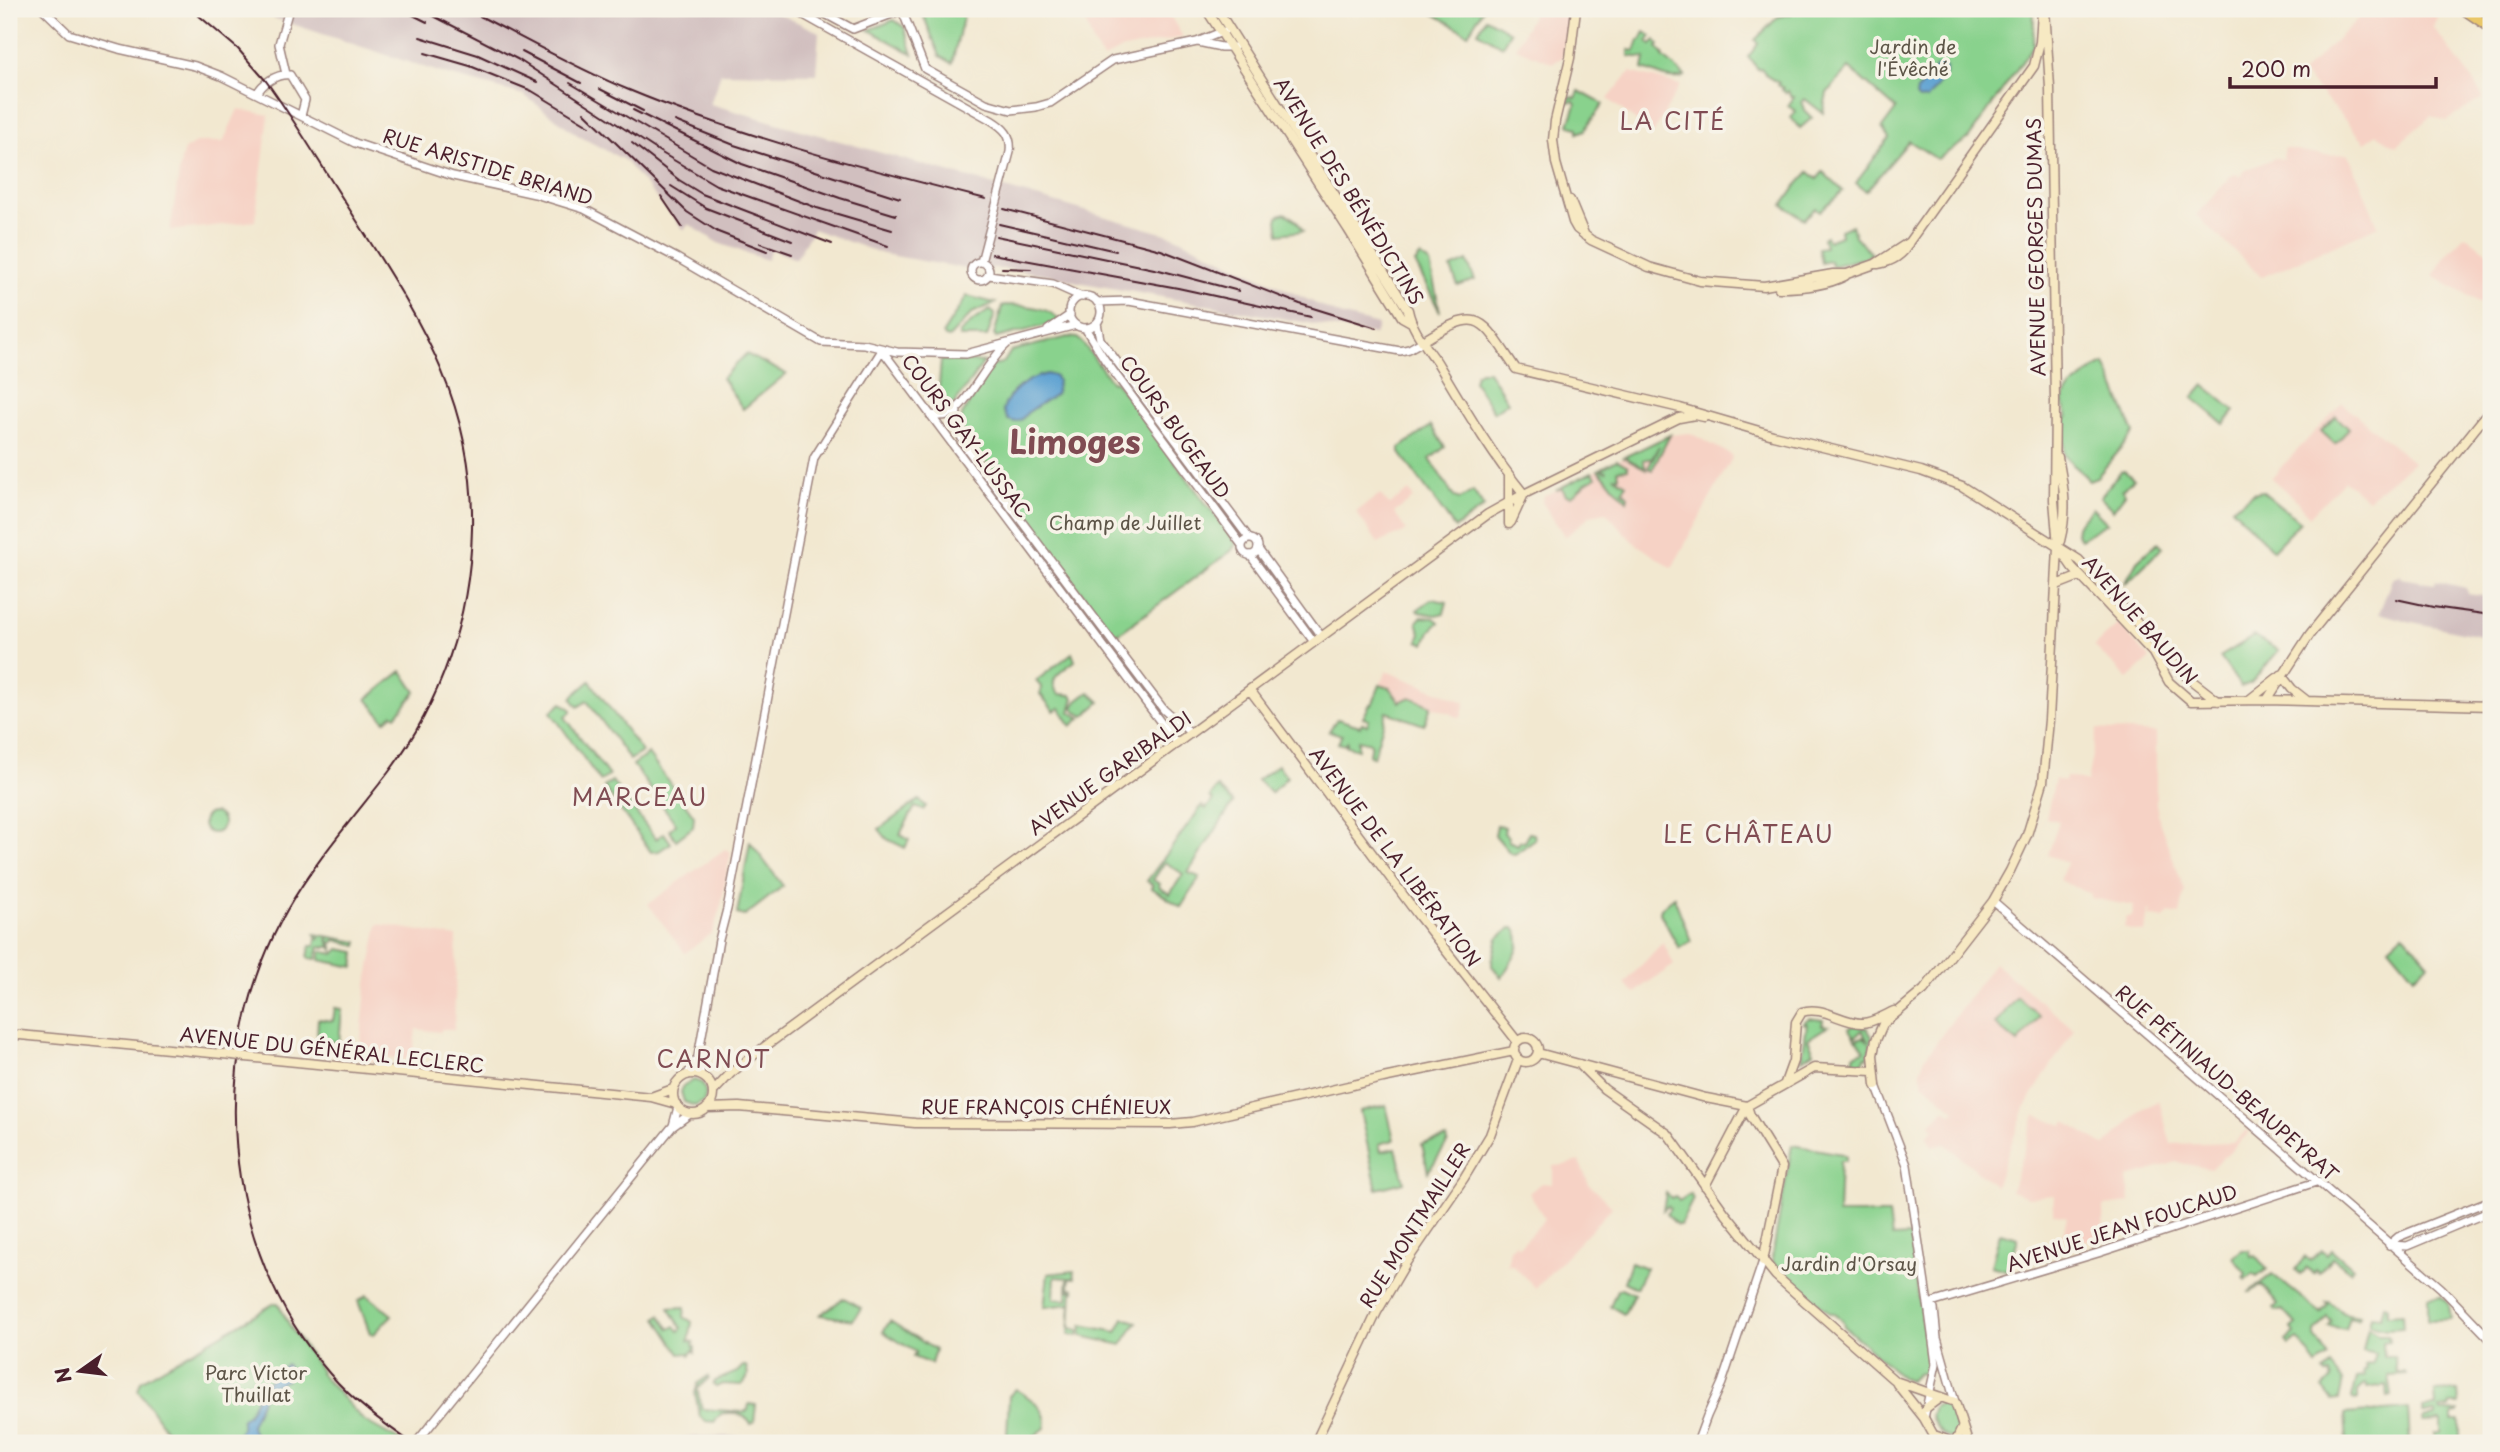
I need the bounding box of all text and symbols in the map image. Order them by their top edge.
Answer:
park label: Jardin de l'Évêché [1869,32,1957,82]
scale bar [2230,46,2437,90]
text: 200 m [2241,52,2311,84]
street label: AVENUE DES BÉNÉDICTINS [1268,71,1432,310]
district label: LA CITÉ [1620,103,1726,138]
street label: AVENUE GEORGES DUMAS [2019,117,2051,377]
street label: RUE ARISTIDE BRIAND [380,121,597,211]
street label: COURS GAY-LUSSAC [896,347,1038,523]
street label: COURS BUGEAUD [1114,349,1238,504]
district label: Limoges [1009,415,1141,465]
park label: Champ de Juillet [1049,508,1201,536]
street label: AVENUE BAUDIN [2077,549,2205,690]
street label: AVENUE GARIBALDI [1022,703,1197,841]
street label: AVENUE DE LA LIBÉRATION [1304,741,1488,972]
district label: MARCEAU [572,779,708,814]
district label: LE CHÂTEAU [1663,816,1835,851]
street label: RUE PÉTINIAUD-BEAUPEYRAT [2110,978,2345,1187]
street label: AVENUE DU GÉNÉRAL LECLERC [179,1019,486,1079]
district label: CARNOT [657,1041,771,1076]
street label: RUE FRANÇOIS CHÉNIEUX [921,1092,1171,1120]
street label: RUE MONTMAILLER [1352,1136,1476,1313]
street label: AVENUE JEAN FOUCAUD [2003,1176,2241,1278]
park label: Jardin d'Orsay [1781,1249,1917,1277]
north arrow [46,1336,116,1406]
park label: Parc Victor Thuillat [205,1358,307,1408]
text: N [47,1365,78,1386]

